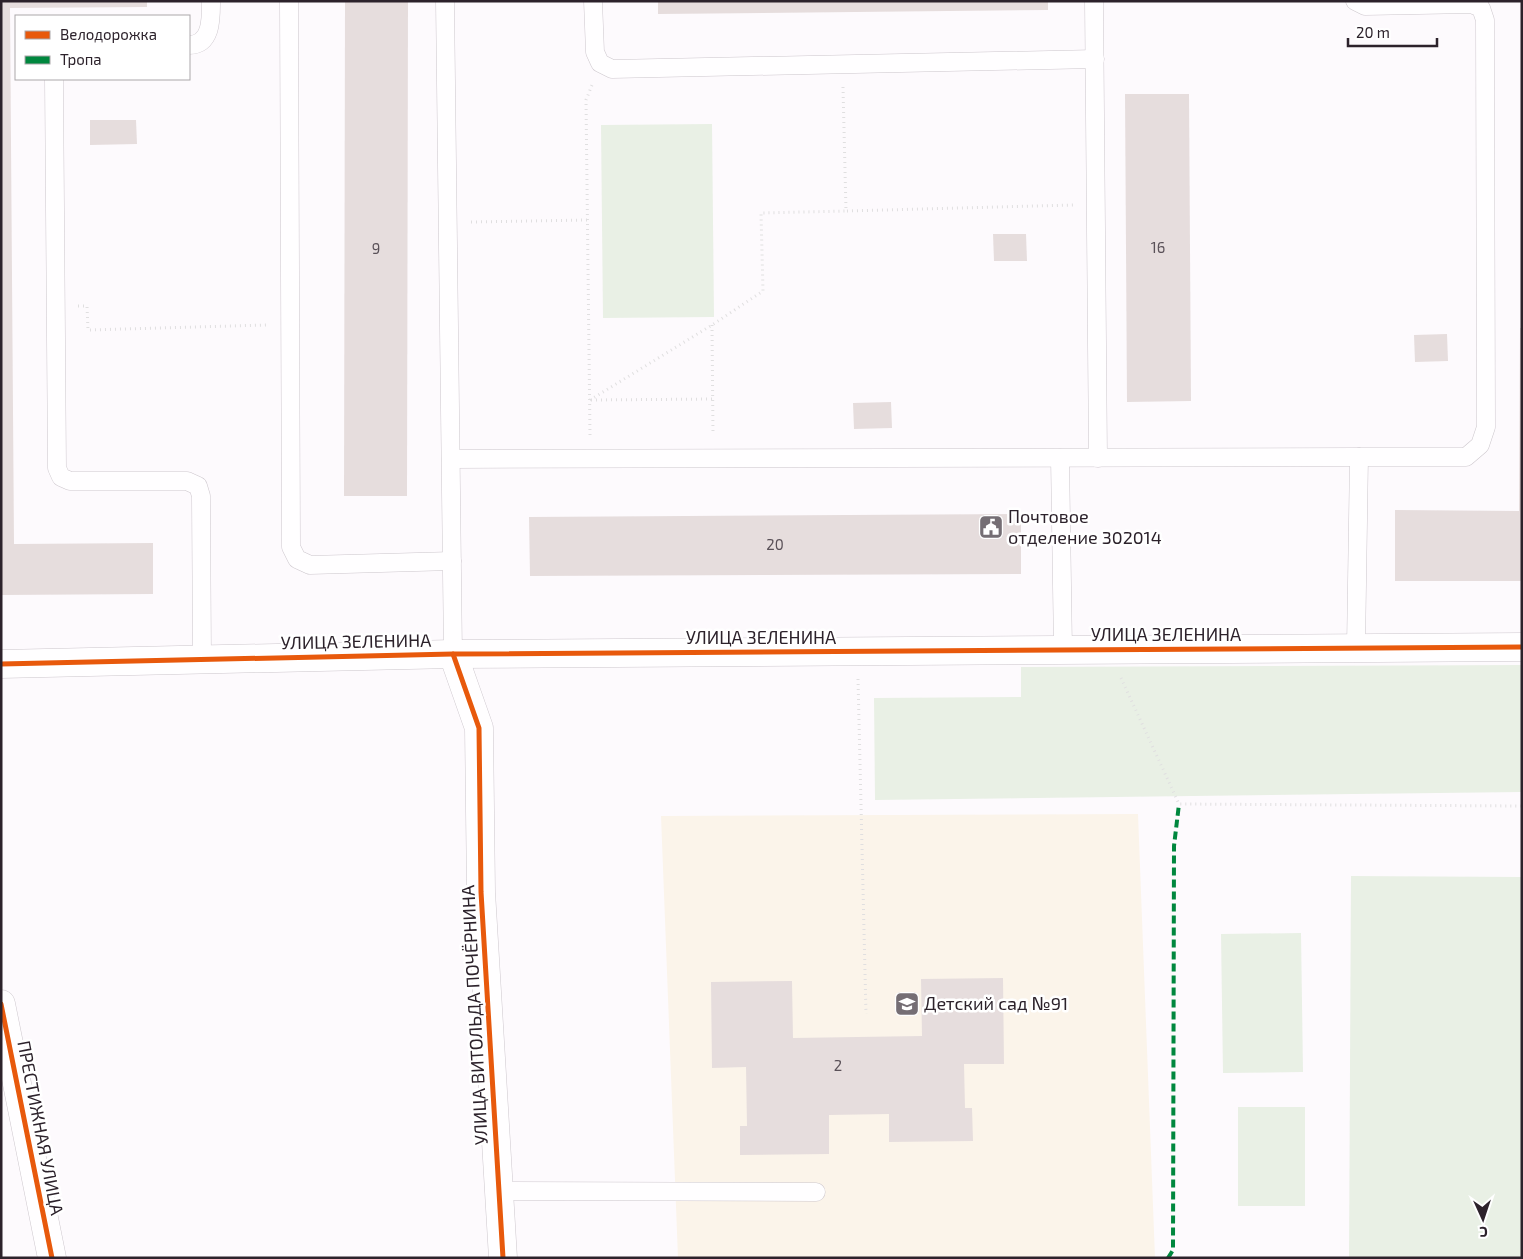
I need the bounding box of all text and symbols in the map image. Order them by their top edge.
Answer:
legend [15,15,190,80]
scale bar [1348,15,1437,47]
text: 20 m [1356,23,1390,41]
text: Велодорожка [60,25,157,43]
text: Тропа [60,50,102,68]
house number: 16 [1151,238,1165,256]
house number: 9 [372,239,380,257]
place label: Почтовое отделение 302014 [1008,505,1162,548]
public building icon: Почтовое отделение 302014 [978,514,1004,540]
house number: 20 [766,535,784,553]
street label: УЛИЦА ЗЕЛЕНИНА [1091,623,1242,645]
street label: УЛИЦА ЗЕЛЕНИНА [686,626,837,648]
street label: УЛИЦА ЗЕЛЕНИНА [280,629,432,653]
street label: УЛИЦА ВИТОЛЬДА ПОЧЁРНИНА [456,884,492,1146]
school or university icon: Детский сад №91 [894,991,920,1017]
place label: Детский сад №91 [924,992,1068,1014]
street label: ПРЕСТИЖНАЯ УЛИЦА [13,1039,69,1218]
house number: 2 [834,1056,842,1074]
north arrow [1458,1194,1508,1244]
text: С [1479,1224,1488,1241]

